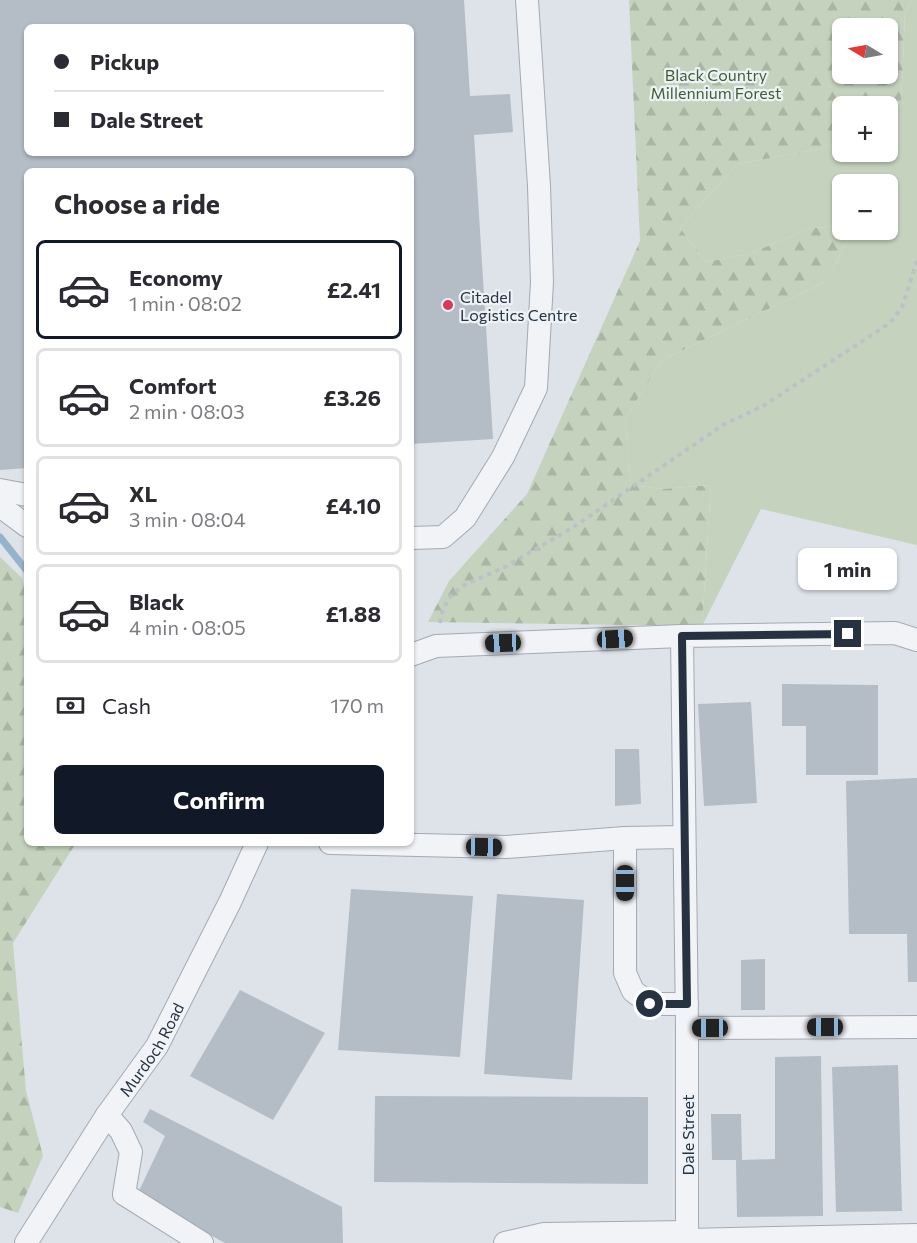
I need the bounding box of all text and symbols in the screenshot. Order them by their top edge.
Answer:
north arrow [832,18,898,84]
map controls [832,18,898,240]
text: Pickup [90,48,159,75]
park label: Black Country Millennium Forest [650,65,782,102]
button: + [832,96,898,162]
text: Dale Street [90,106,203,133]
button: − [832,174,898,240]
text: Choose a ride [54,187,220,220]
icon: car [57,263,111,317]
text: Economy [129,264,223,291]
text: £2.41 [327,276,381,303]
place label: Citadel Logistics Centre [460,287,577,324]
text: 1 min · 08:02 [129,291,242,315]
marker: Citadel Logistics Centre [441,298,455,312]
icon: car [57,371,111,425]
text: Comfort [129,372,217,399]
text: £3.26 [323,384,381,411]
text: 2 min · 08:03 [129,399,245,423]
icon: car [57,479,111,533]
text: XL [129,480,157,507]
text: £4.10 [325,492,381,519]
text: 3 min · 08:04 [129,507,246,531]
callout: 1 min [798,547,898,589]
text: 1 min [824,557,871,581]
icon: car [57,587,111,641]
text: Black [129,588,184,615]
text: £1.88 [325,600,381,627]
text: 4 min · 08:05 [129,615,246,639]
route end [834,620,861,647]
car [597,629,633,649]
car [485,633,521,653]
icon: cash [54,689,87,722]
text: Cash [102,692,151,719]
text: 170 m [331,693,384,717]
button: Confirm [54,765,384,834]
car [466,838,502,856]
car [616,865,634,901]
route start [636,990,663,1017]
street label: Murdoch Road [115,999,187,1099]
car [807,1018,843,1036]
car [692,1019,728,1037]
street label: Dale Street [678,1094,697,1175]

